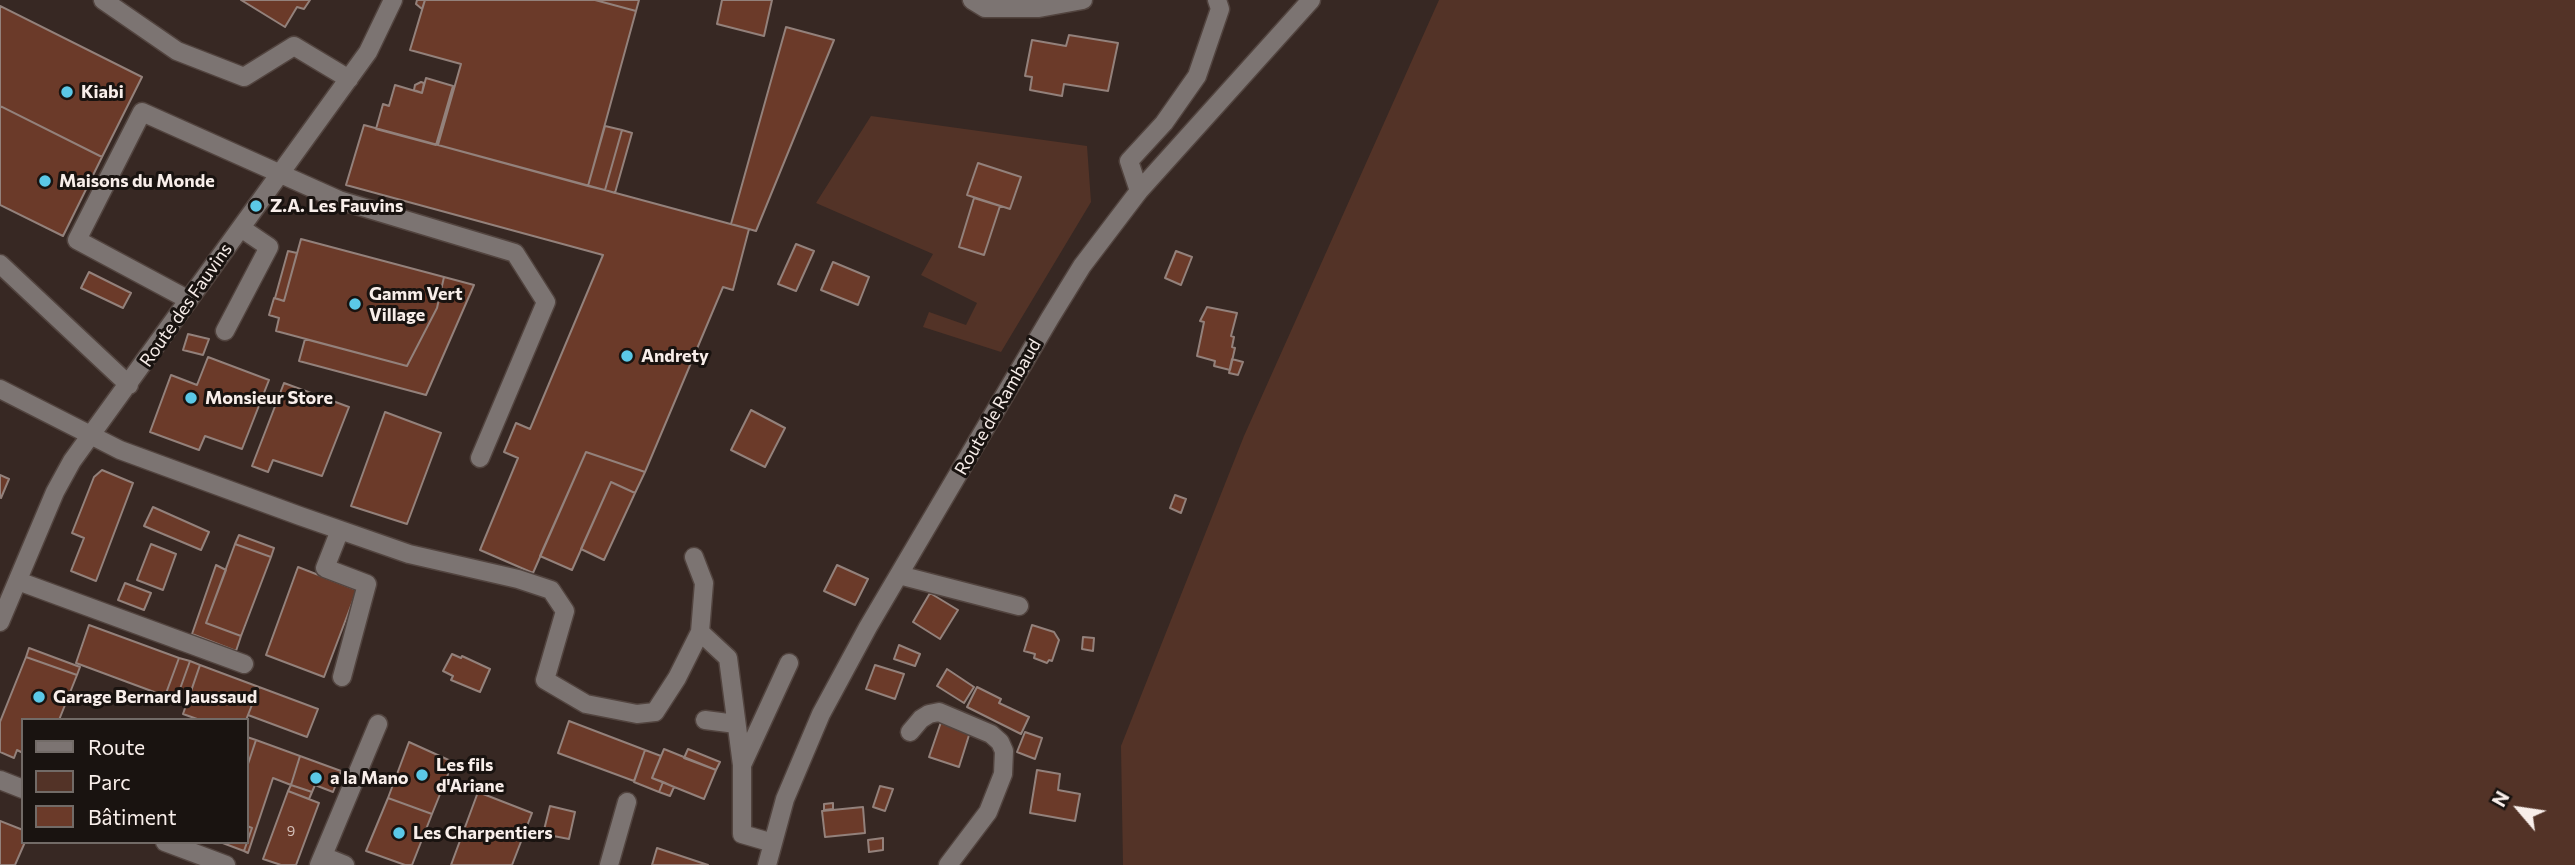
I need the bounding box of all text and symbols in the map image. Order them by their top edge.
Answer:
place label: Kiabi [81,81,124,103]
marker: Kiabi [59,84,75,100]
place label: Maisons du Monde [59,170,215,192]
marker: Maisons du Monde [37,173,53,189]
place label: Z.A. Les Fauvins [270,195,403,217]
marker: Z.A. Les Fauvins [248,198,264,214]
street label: Route des Fauvins [135,239,237,371]
place label: Gamm Vert Village [369,283,462,326]
marker: Gamm Vert Village [347,296,363,312]
street label: Route de Rambaud [950,335,1046,479]
place label: Andrety [641,345,709,367]
marker: Andrety [619,348,635,364]
place label: Monsieur Store [205,387,333,409]
marker: Monsieur Store [183,390,199,406]
place label: Garage Bernard Jaussaud [53,686,257,708]
marker: Garage Bernard Jaussaud [31,689,47,705]
legend [21,718,248,844]
text: Route [88,734,145,759]
place label: Les fils d'Ariane [436,754,504,796]
place label: a la Mano [330,767,409,789]
marker: Les fils d'Ariane [414,767,430,783]
text: Parc [88,769,131,794]
marker: a la Mano [308,770,324,786]
north arrow [2484,774,2554,844]
text: N [2487,787,2514,810]
text: Bâtiment [88,804,177,829]
place label: Les Charpentiers [413,822,553,844]
house number: 9 [287,823,295,839]
marker: Les Charpentiers [391,825,407,841]

